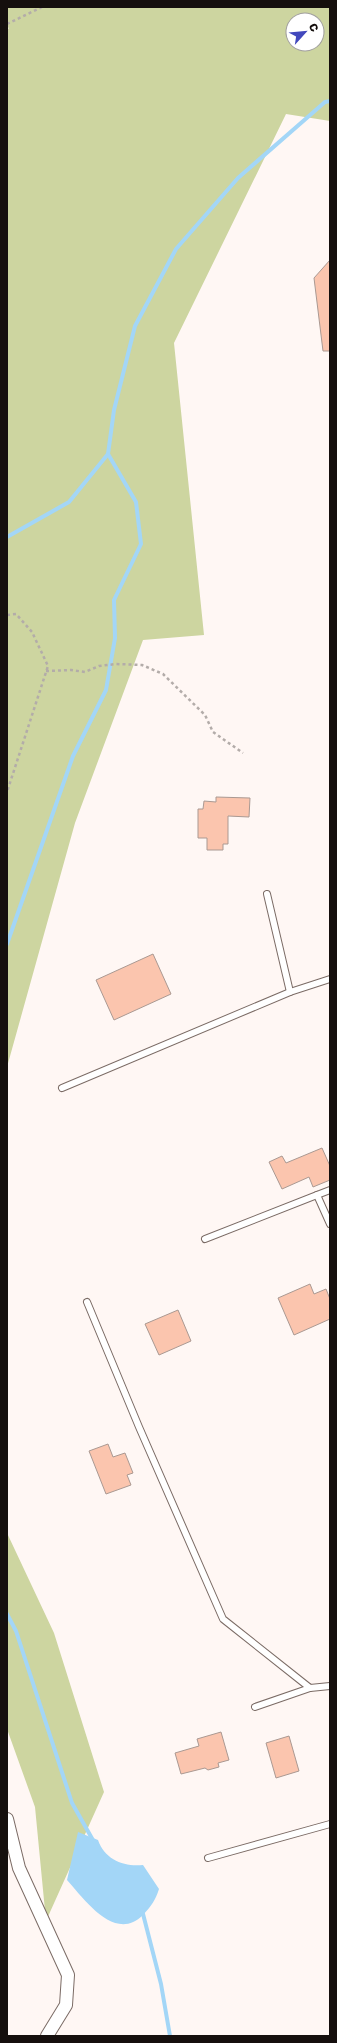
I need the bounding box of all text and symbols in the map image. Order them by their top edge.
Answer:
north arrow [285,12,325,52]
text: С [306,21,321,34]

